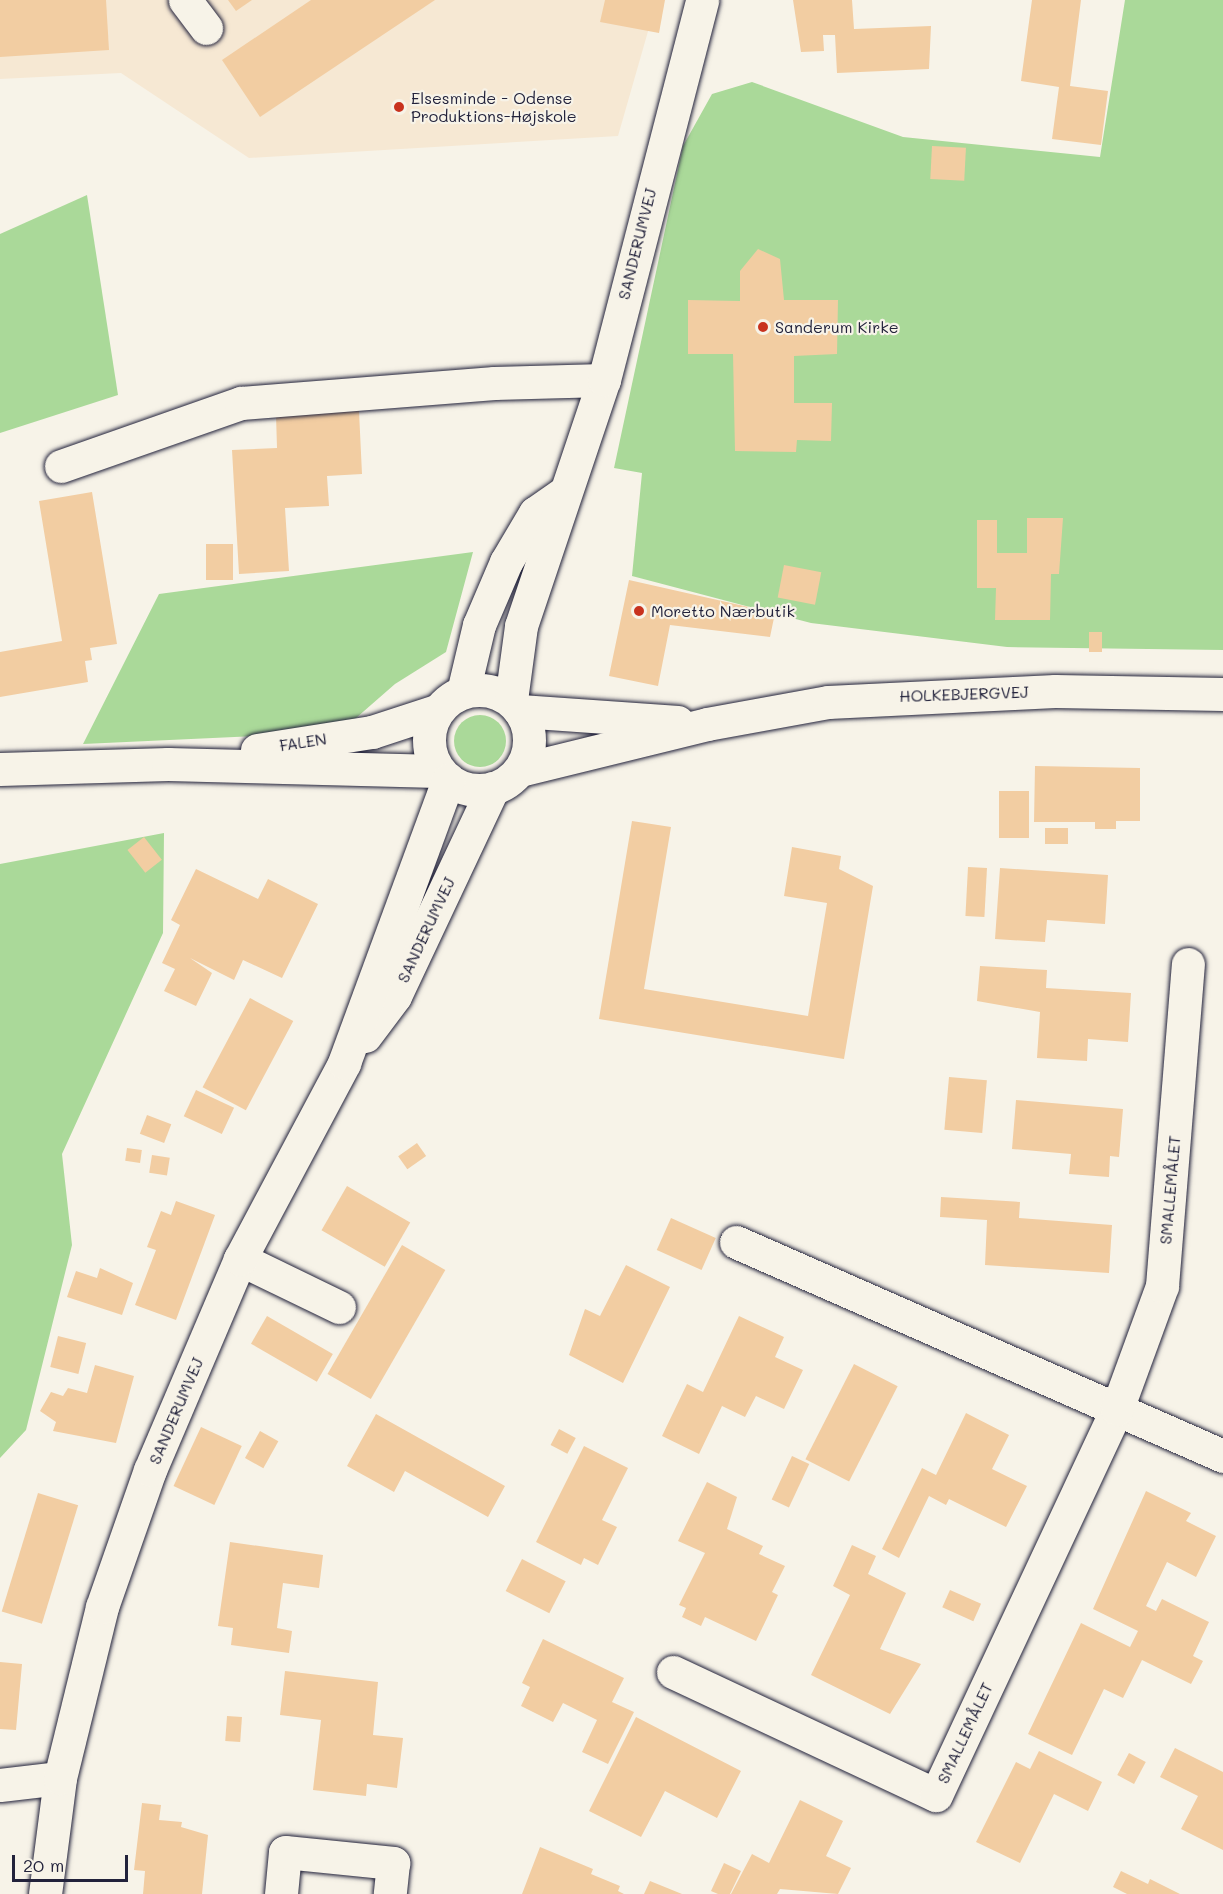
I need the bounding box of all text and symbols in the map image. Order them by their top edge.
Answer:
place label: Elsesminde - Odense Produktions-Højskole [411,88,577,126]
marker: Elsesminde - Odense Produktions-Højskole [392,100,406,114]
street label: SANDERUMVEJ [614,186,660,302]
place label: Sanderum Kirke [775,317,899,337]
marker: Sanderum Kirke [756,320,770,334]
place label: Moretto Nærbutik [651,601,795,621]
marker: Moretto Nærbutik [632,604,646,618]
street label: HOLKEBJERGVEJ [899,682,1029,706]
street label: FALEN [278,729,328,755]
street label: SANDERUMVEJ [393,874,459,986]
street label: SMALLEMÅLET [1156,1135,1184,1245]
street label: SANDERUMVEJ [145,1355,207,1467]
street label: SMALLEMÅLET [933,1679,997,1787]
scale bar [15,1843,130,1881]
text: 20 m [23,1853,64,1877]

